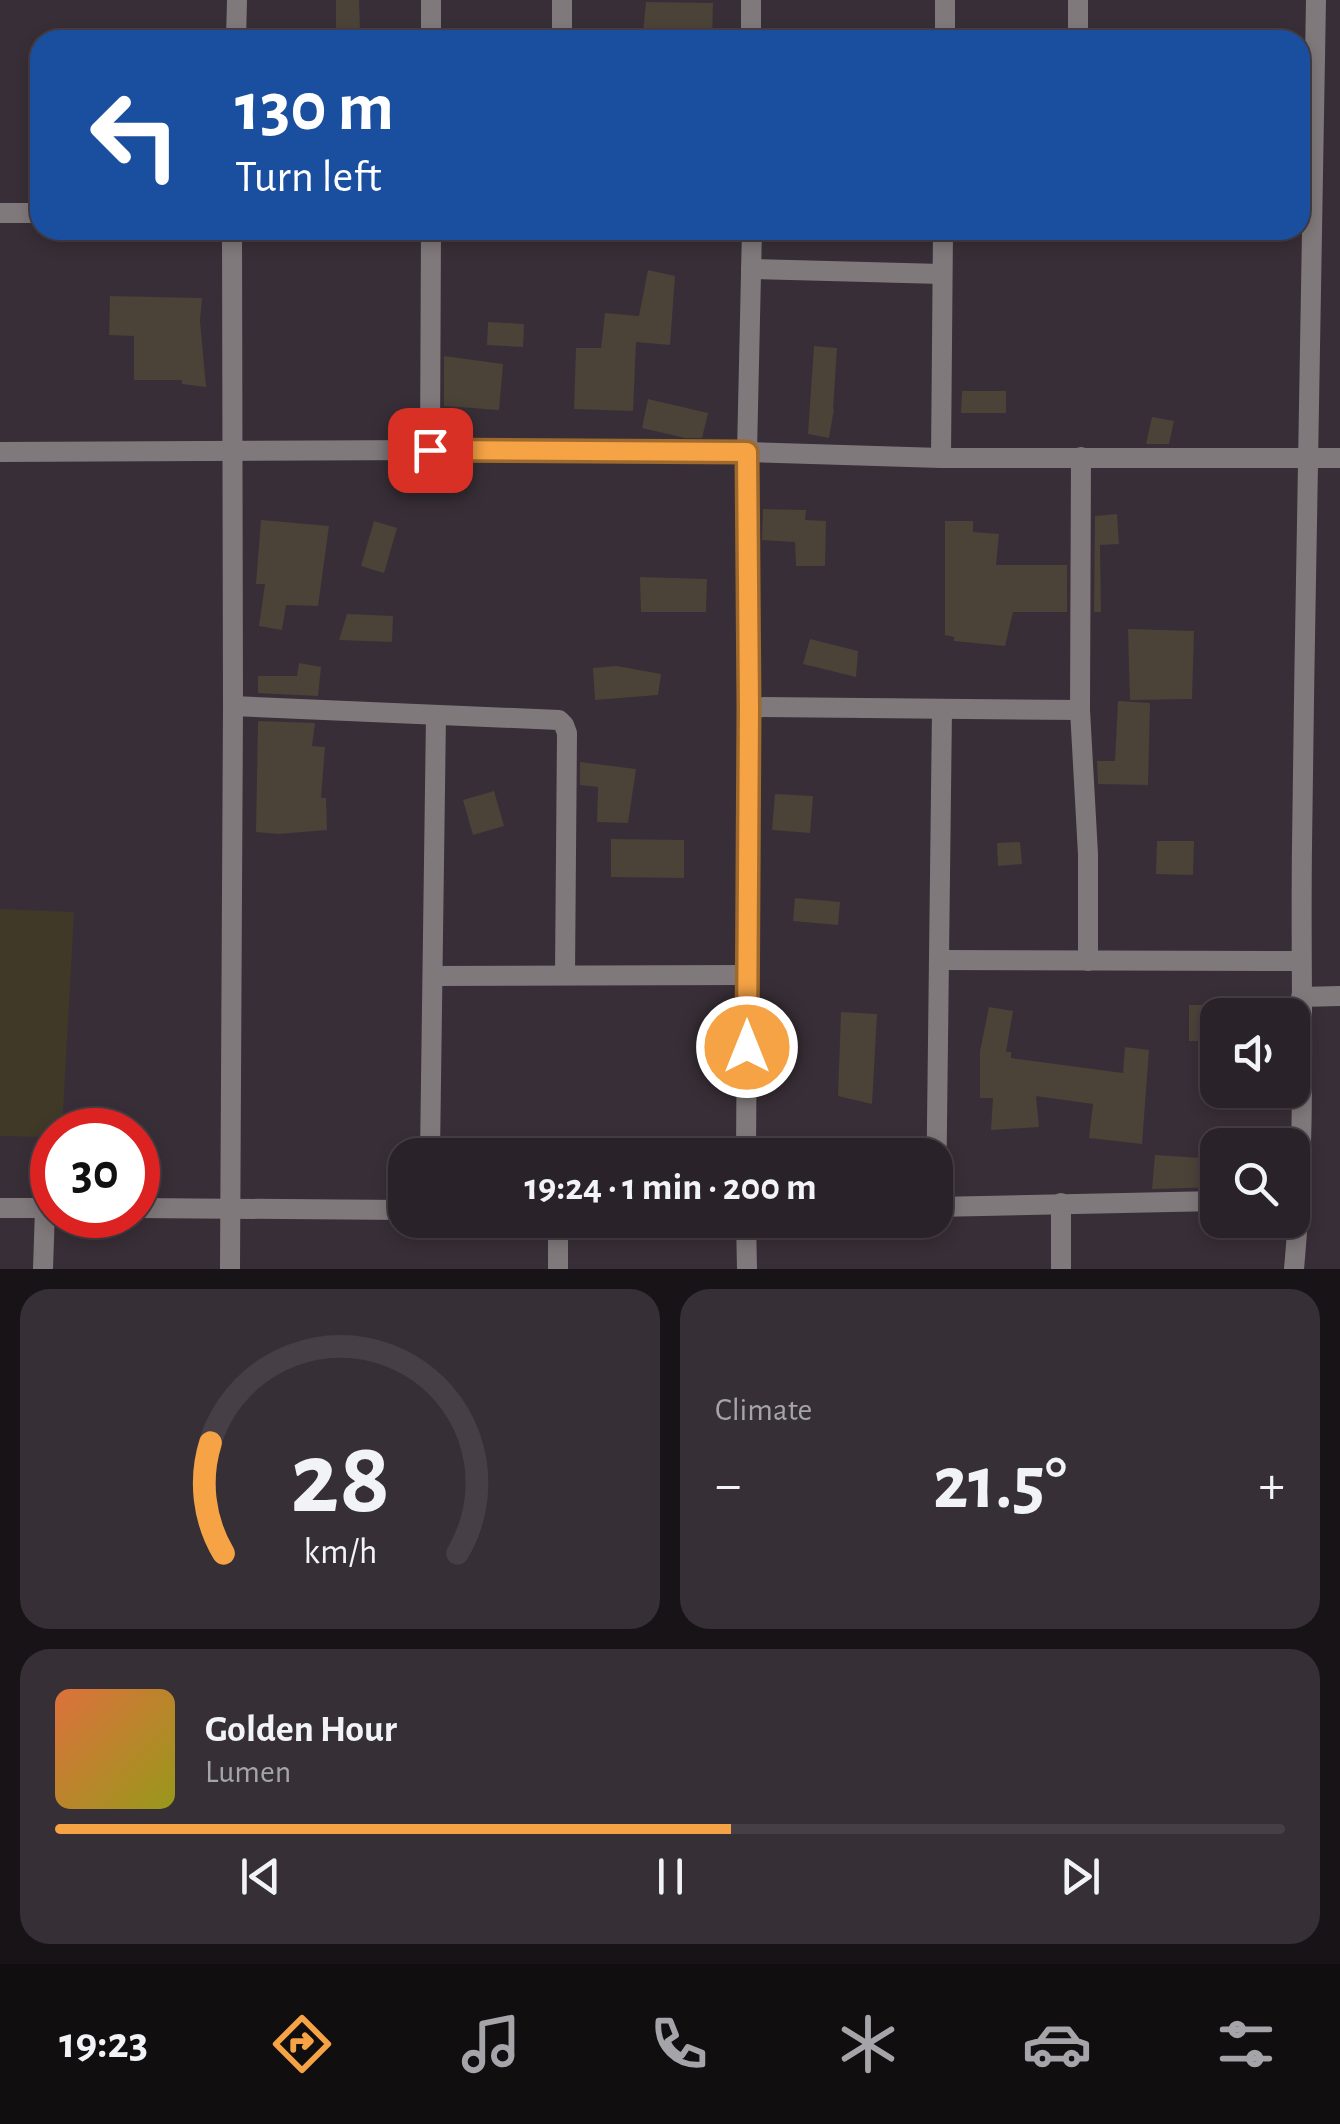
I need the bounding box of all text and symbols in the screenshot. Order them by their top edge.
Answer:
icon: left [70,70,200,200]
text: 130 m [235,73,394,143]
text: Turn left [235,155,382,200]
pin [388,408,473,493]
icon: arrive [403,423,458,478]
position arrow [695,995,799,1099]
map controls [1200,998,1310,1238]
button: sound [1200,998,1310,1108]
speed limit sign: 30 [30,1108,160,1238]
button: search [1200,1128,1310,1238]
text: 19:24 · 1 min · 200 m [524,1169,817,1207]
text: Climate [715,1394,812,1426]
text: 28 [290,1428,390,1532]
text: 21.5° [933,1447,1067,1522]
text: − [715,1458,741,1513]
text: + [1259,1458,1285,1513]
text: km/h [303,1534,377,1570]
text: Golden Hour [205,1711,397,1749]
text: Lumen [205,1756,291,1788]
icon: previous [233,1849,288,1904]
icon: pause [643,1849,698,1904]
icon: next [1053,1849,1108,1904]
icon: directions [267,2009,337,2079]
icon: music [456,2009,526,2079]
icon: phone [644,2009,714,2079]
icon: climate [833,2009,903,2079]
icon: car [1022,2009,1092,2079]
icon: filters [1211,2009,1281,2079]
text: 19:23 [59,2021,148,2066]

